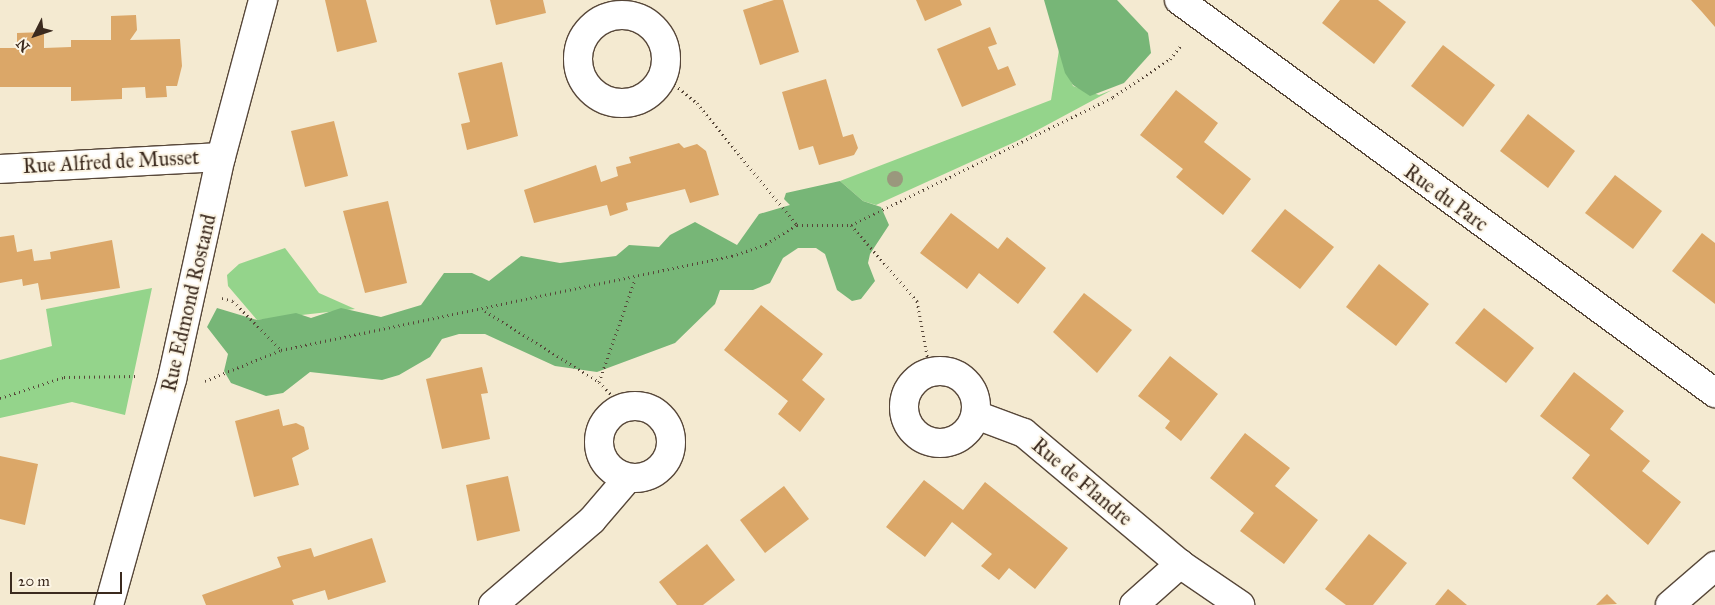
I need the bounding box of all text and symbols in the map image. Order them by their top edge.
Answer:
north arrow [10,10,60,60]
text: N [13,35,34,55]
street label: Rue Alfred de Musset [22,145,200,179]
street label: Rue du Parc [1399,160,1493,236]
street label: Rue Edmond Rostand [157,212,221,394]
street label: Rue de Flandre [1027,433,1137,531]
scale bar [12,562,125,594]
text: 20 m [18,572,50,590]

